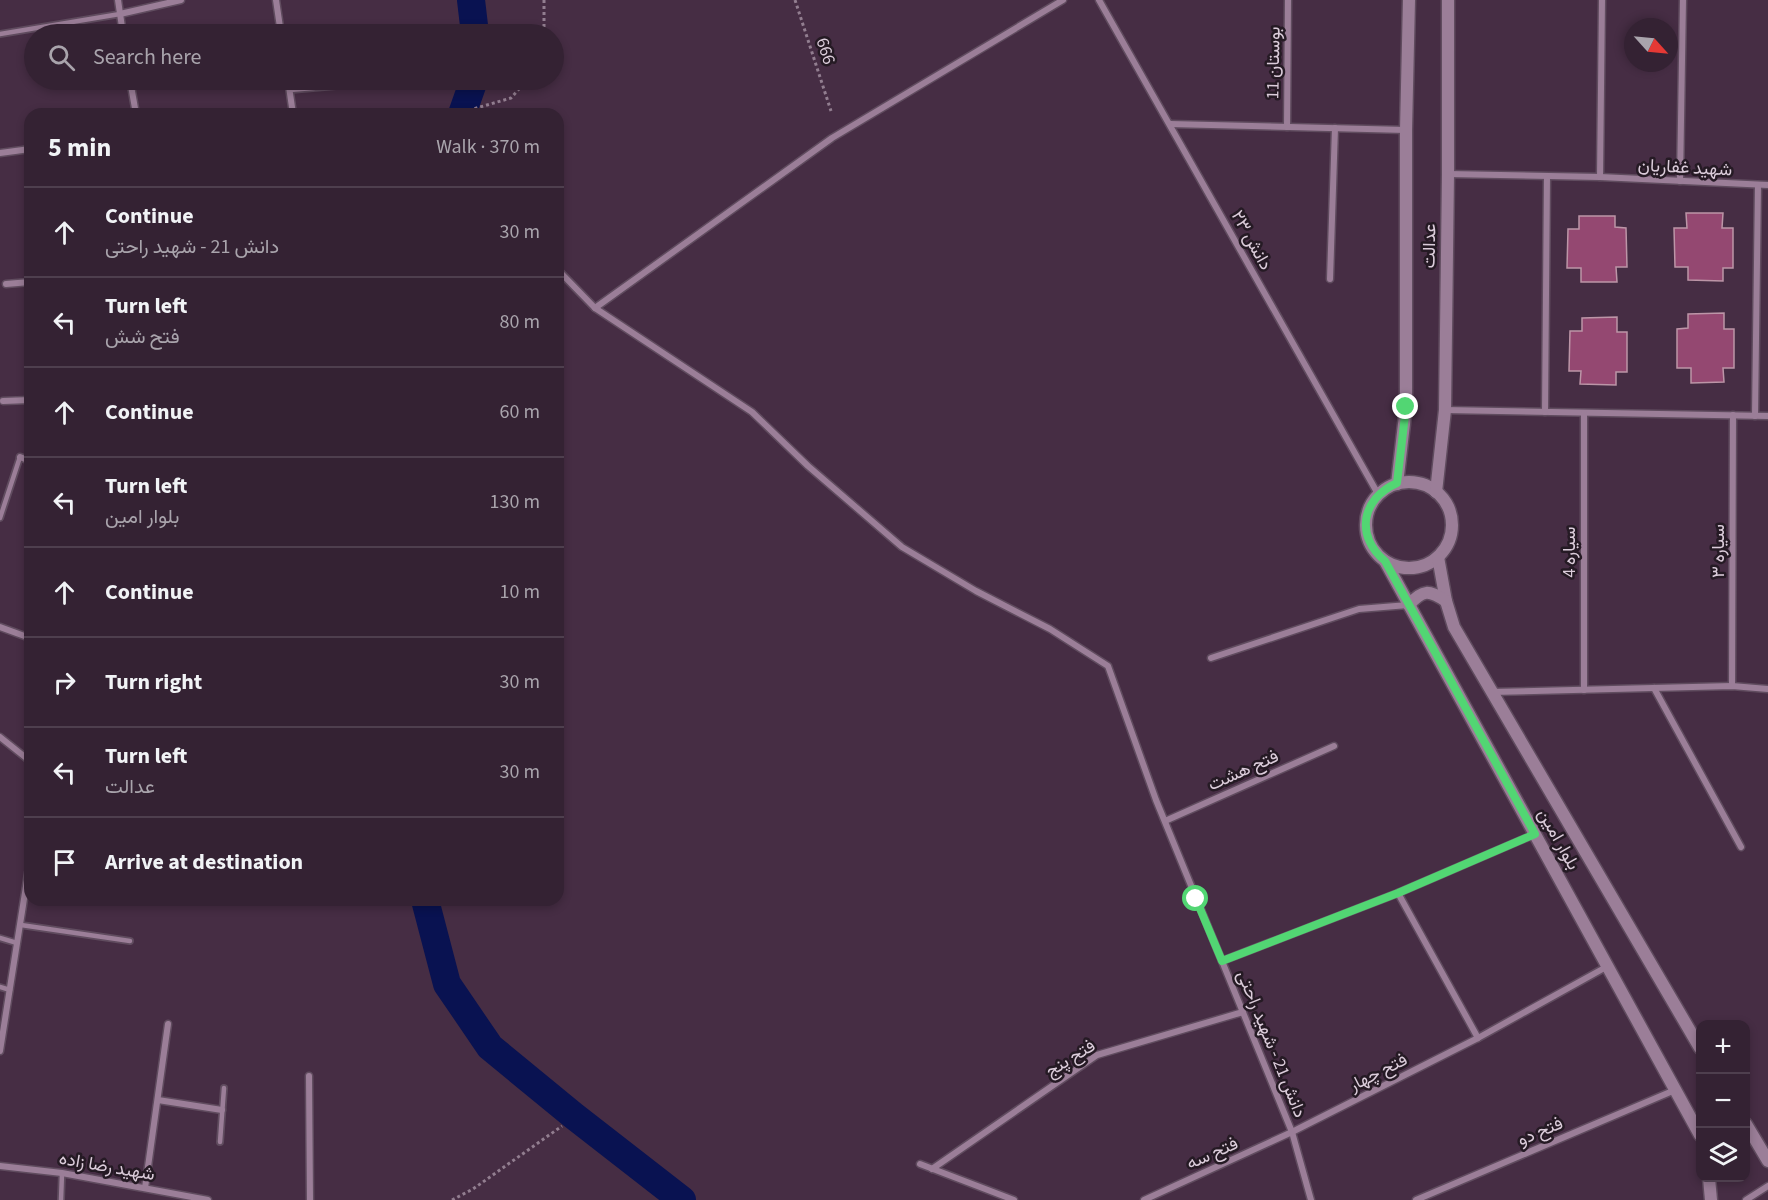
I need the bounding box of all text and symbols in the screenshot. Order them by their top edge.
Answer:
north arrow [1624,18,1678,72]
search box [24,24,564,90]
street label: بوستان 11 [1260,26,1287,100]
street label: 666 [809,35,842,68]
icon: search [45,41,78,74]
text: Search here [93,41,201,73]
text: 5 min [48,129,111,166]
text: Walk · 370 m [436,133,540,161]
street label: شهید غفاریان [1637,153,1733,182]
text: Continue [105,200,194,232]
street label: دانش ۲۳ [1225,206,1278,275]
icon: ahead [48,216,81,249]
text: 30 m [500,218,540,246]
street label: عدالت [1417,223,1442,269]
text: دانش 21 - شهید راحتی [105,233,279,261]
text: Turn left [105,290,187,322]
icon: left [48,306,81,339]
text: 80 m [500,308,540,336]
text: فتح شش [105,323,180,351]
route end [1392,393,1418,419]
icon: ahead [48,396,81,429]
text: Continue [105,396,194,428]
text: 60 m [500,398,540,426]
text: Turn left [105,470,187,502]
icon: left [48,486,81,519]
text: 130 m [490,488,540,516]
text: بلوار امین [105,503,179,531]
street label: سیاره ۳ [1706,524,1731,578]
street label: سیاره 4 [1557,526,1582,578]
icon: ahead [48,576,81,609]
text: Continue [105,576,194,608]
text: 10 m [500,578,540,606]
icon: right [48,666,81,699]
text: Turn right [105,666,202,698]
text: 30 m [500,668,540,696]
text: Turn left [105,740,187,772]
street label: فتح هشت [1204,744,1283,797]
icon: left [48,756,81,789]
text: 30 m [500,758,540,786]
text: عدالت [105,773,155,801]
street label: بلوار امین [1531,804,1586,875]
icon: arrive [48,846,81,879]
text: Arrive at destination [105,846,303,878]
route start [1182,885,1208,911]
street label: دانش 21 - شهید راحتی [1231,967,1312,1122]
map controls [1696,1020,1750,1182]
button: + [1696,1020,1750,1074]
street label: فتح پنج [1040,1033,1100,1084]
street label: فتح چهار [1344,1047,1412,1098]
button: − [1696,1074,1750,1128]
street label: فتح دو [1514,1111,1567,1152]
button: layers [1696,1128,1750,1182]
street label: فتح سه [1182,1131,1242,1176]
street label: شهید رضا زاده [57,1146,157,1187]

